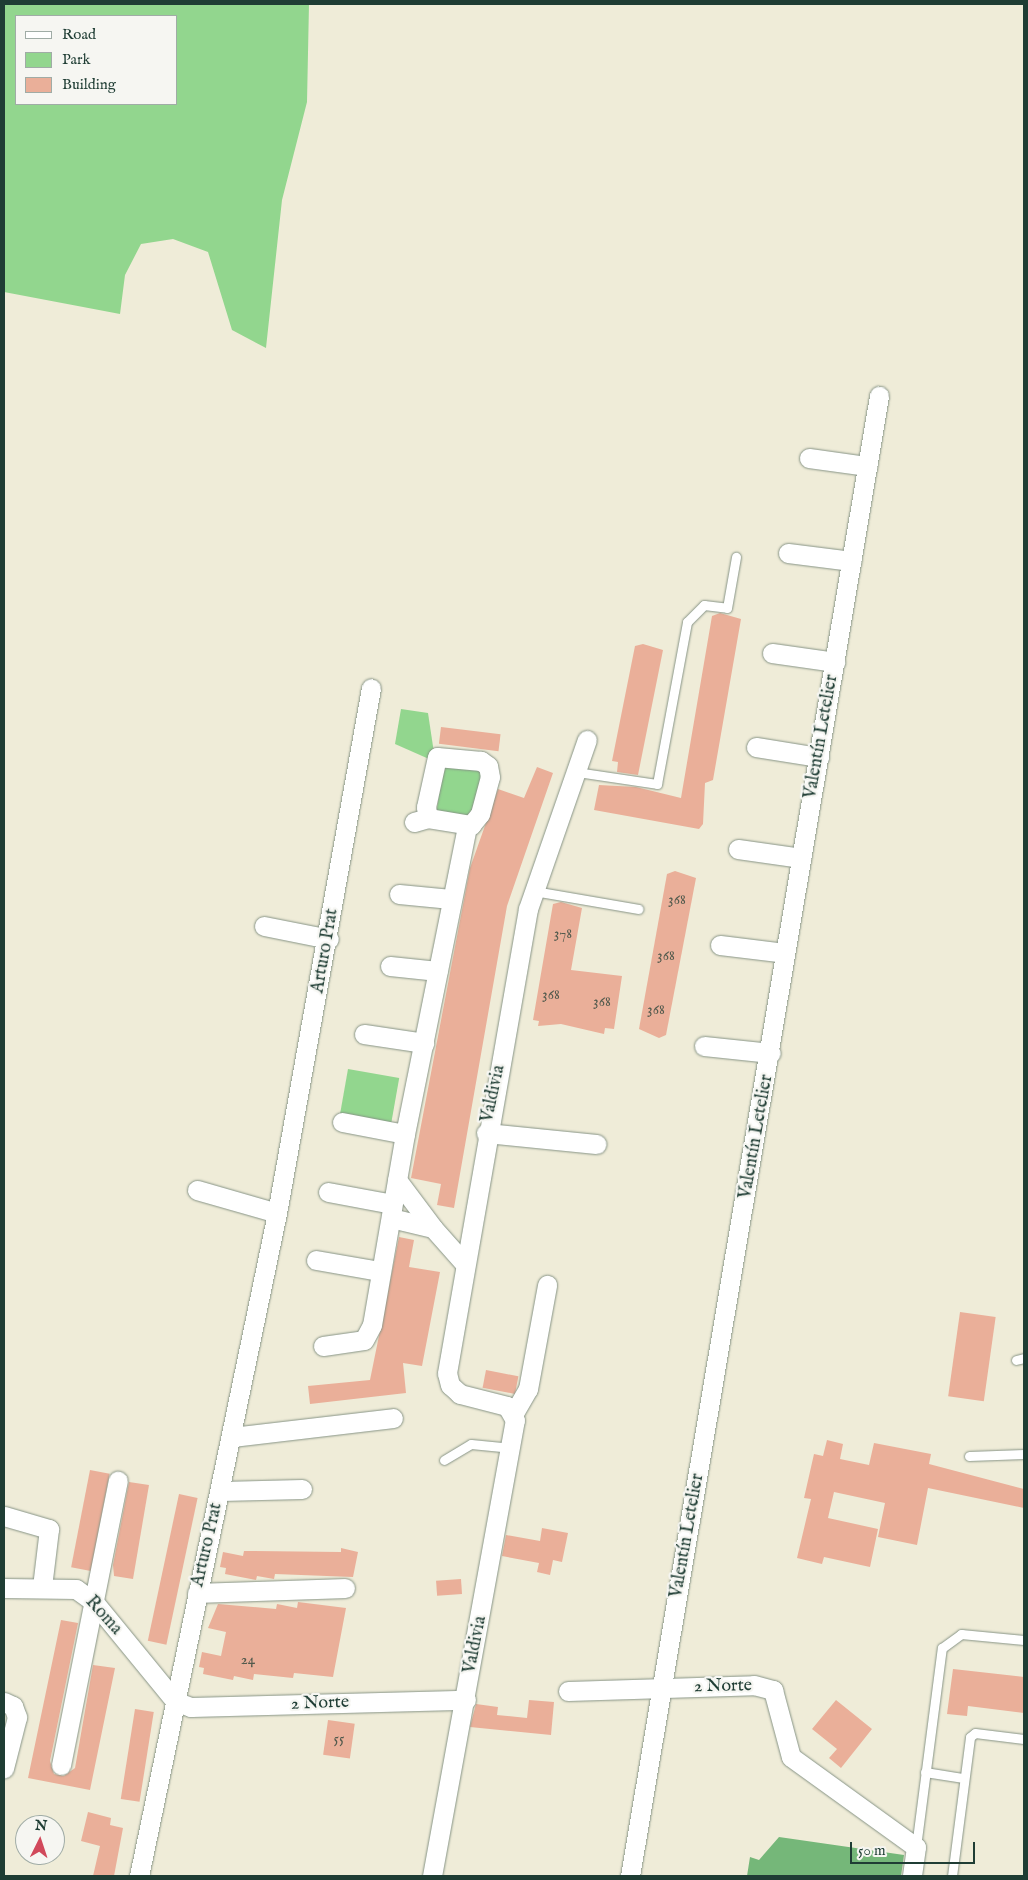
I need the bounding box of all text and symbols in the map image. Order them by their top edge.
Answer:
legend [15,15,178,105]
text: Road [62,25,96,44]
text: Park [62,50,91,69]
text: Building [62,75,116,94]
street label: Valentín Letelier [800,673,844,801]
house number: 368 [668,891,686,909]
street label: Arturo Prat [308,907,344,995]
house number: 378 [554,925,572,943]
house number: 368 [657,947,675,965]
house number: 368 [542,986,560,1004]
house number: 368 [593,993,611,1011]
house number: 368 [647,1001,665,1019]
street label: Valdivia [477,1063,511,1125]
street label: Valentín Letelier [735,1073,779,1201]
street label: Valentín Letelier [666,1472,710,1600]
street label: Arturo Prat [188,1501,228,1589]
street label: Roma [80,1592,126,1640]
street label: Valdivia [460,1614,492,1676]
house number: 24 [241,1651,255,1669]
street label: 2 Norte [694,1676,752,1698]
street label: 2 Norte [291,1692,349,1716]
house number: 55 [334,1730,344,1748]
north arrow [15,1815,65,1865]
text: N [34,1817,48,1835]
scale bar [853,1832,978,1864]
text: 50 m [858,1841,886,1860]

